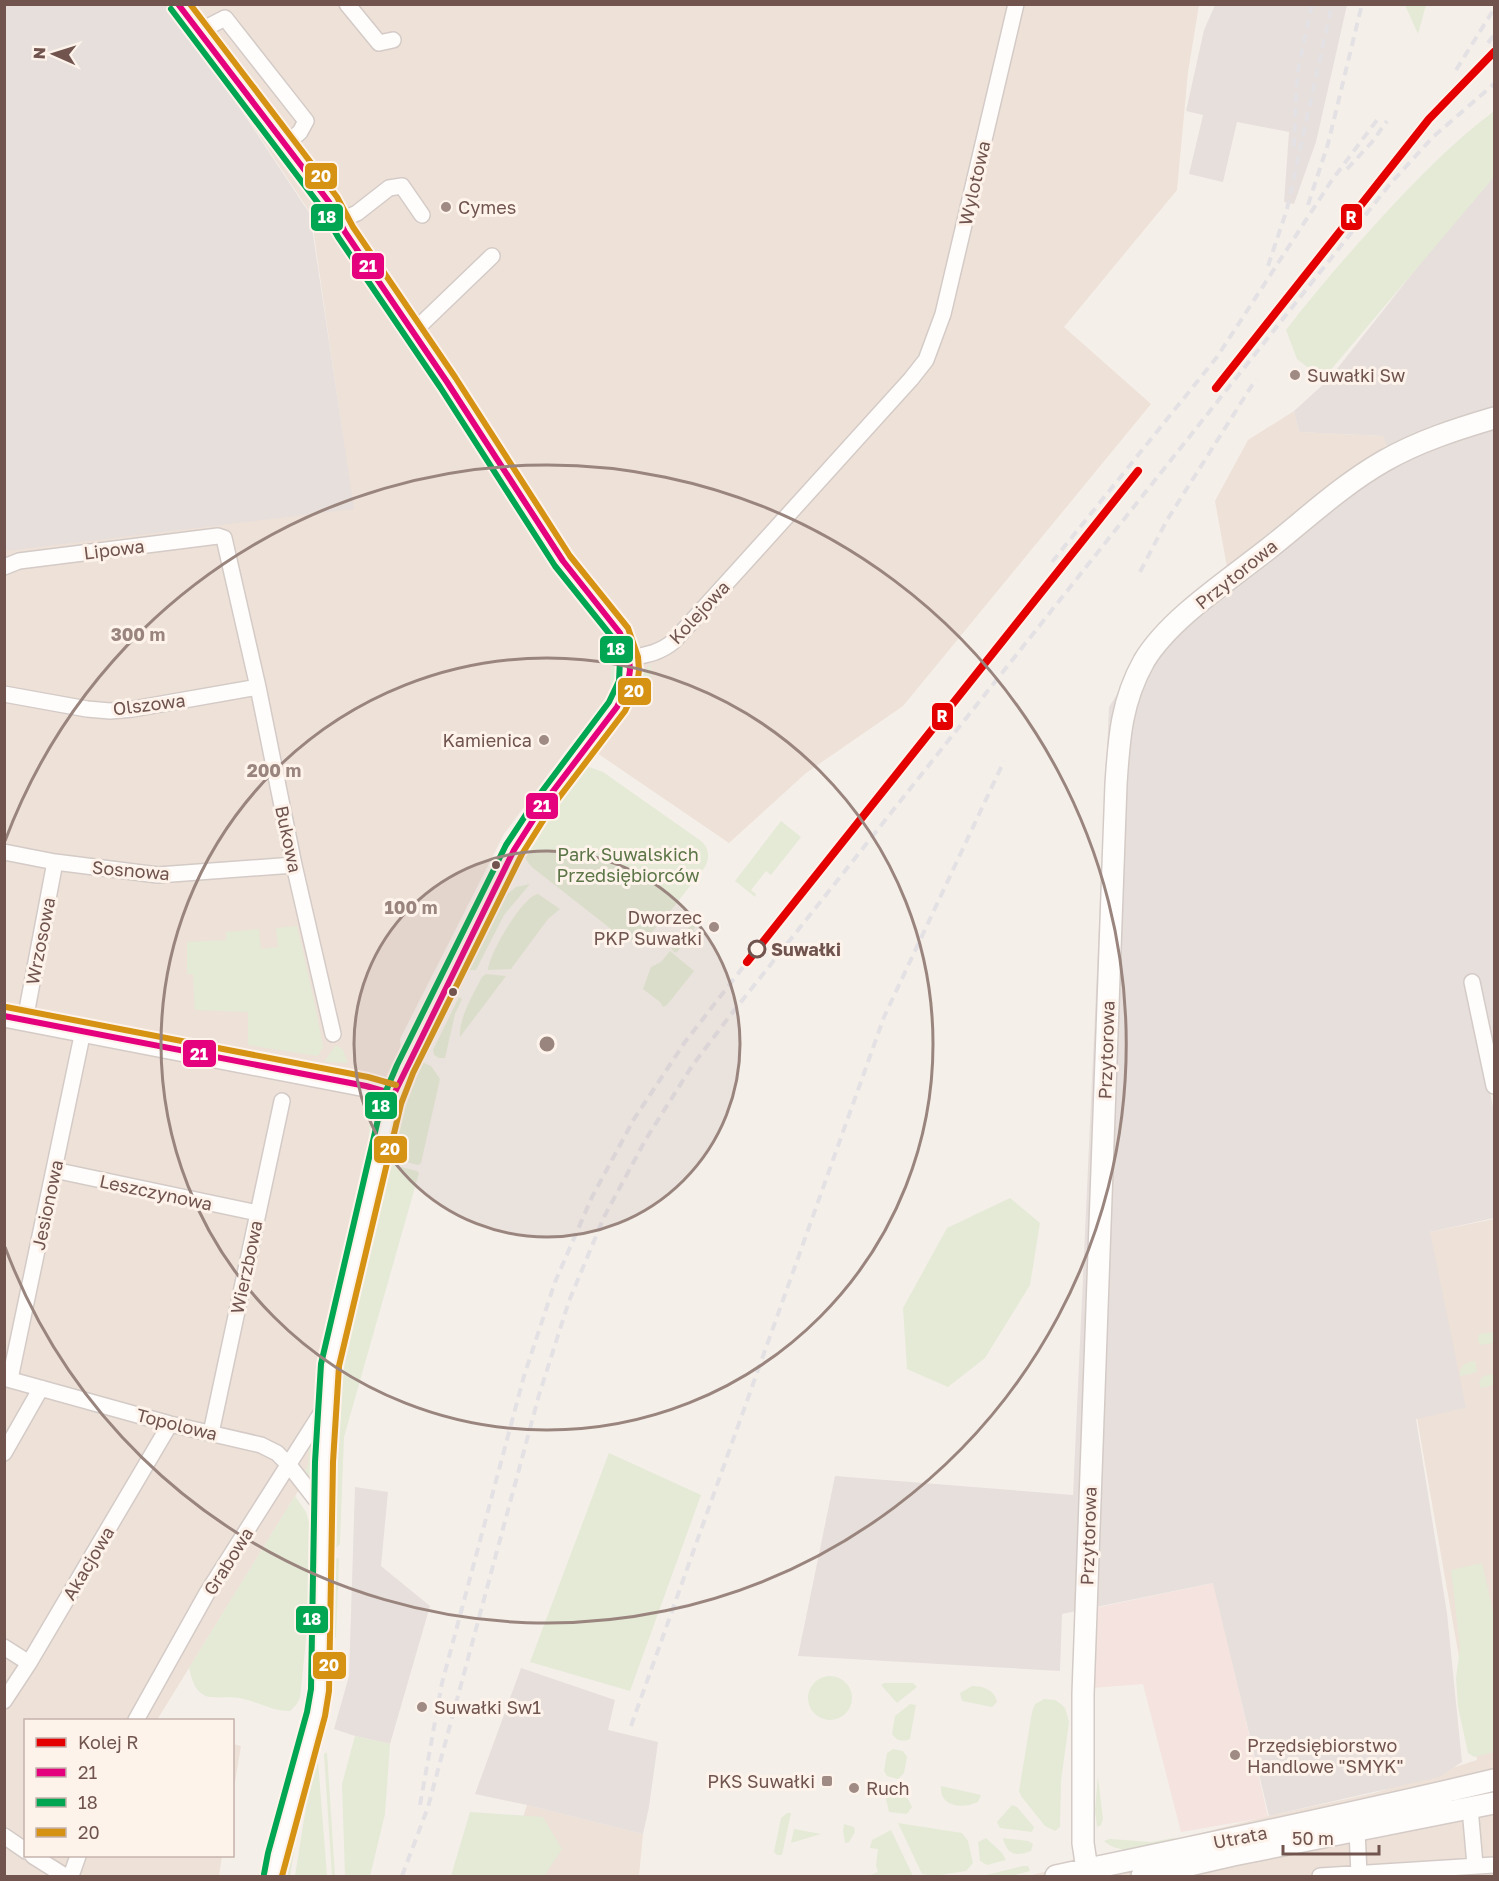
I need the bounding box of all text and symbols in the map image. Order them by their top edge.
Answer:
north arrow [24,24,84,84]
text: N [29,47,49,60]
street label: Wylotowa [954,139,994,227]
line badge: 20 [304,162,338,190]
text: 20 [311,166,331,186]
place label: Cymes [458,196,516,218]
marker: Cymes [439,200,453,214]
line badge: 18 [310,203,344,232]
line badge: R [1340,203,1363,231]
text: 18 [318,207,336,227]
text: R [1345,207,1357,227]
line badge: 21 [351,252,385,280]
text: 21 [359,256,377,276]
place label: Suwałki Sw [1307,364,1406,386]
marker: Suwałki Sw [1288,368,1302,382]
street label: Lipowa [82,534,146,564]
street label: Przytorowa [1191,534,1281,614]
street label: Kolejowa [664,576,734,648]
text: 300 m [111,623,165,645]
line badge: 18 [599,635,634,664]
text: 18 [607,639,625,659]
line badge: 20 [617,677,652,706]
text: 20 [624,681,644,701]
street label: Olszowa [112,689,186,719]
line badge: R [931,702,954,731]
text: R [936,706,948,726]
place label: Kamienica [443,729,532,751]
marker: Kamienica [537,733,551,747]
text: 200 m [247,759,301,781]
line badge: 21 [525,792,559,820]
text: 21 [533,796,551,816]
street label: Bukowa [271,804,307,874]
park label: Park Suwalskich Przedsiębiorców [556,843,700,886]
street label: Sosnowa [91,856,171,884]
unlabelled marker [490,859,502,871]
street label: Wrzosowa [21,895,59,987]
text: 100 m [385,896,437,918]
place label: Dworzec PKP Suwałki [594,906,702,949]
marker: Dworzec PKP Suwałki [707,920,721,934]
place label: Suwałki [771,938,841,960]
marker: Suwałki [748,940,766,958]
unlabelled marker [447,986,459,998]
street label: Przytorowa [1093,1000,1119,1100]
centre of rings [537,1034,557,1054]
line badge: 21 [182,1039,217,1068]
text: 21 [190,1044,208,1064]
line badge: 18 [364,1091,398,1120]
text: 18 [372,1096,390,1116]
line badge: 20 [373,1135,408,1164]
text: 20 [380,1139,400,1159]
street label: Jesionowa [27,1158,67,1252]
street label: Leszczynowa [98,1169,214,1215]
street label: Wierzbowa [225,1218,267,1316]
street label: Topolowa [134,1403,220,1445]
street label: Przytorowa [1075,1486,1101,1586]
street label: Akacjowa [57,1522,119,1604]
street label: Grabowa [199,1523,257,1599]
line badge: 18 [295,1605,329,1634]
text: 18 [303,1609,321,1629]
line badge: 20 [312,1651,347,1680]
text: 20 [319,1655,339,1675]
place label: Suwałki Sw1 [434,1696,541,1718]
marker: Suwałki Sw1 [415,1700,429,1714]
legend [24,1719,234,1857]
text: Kolej R [78,1731,138,1753]
place label: Przędsiębiorstwo Handlowe "SMYK" [1247,1734,1404,1777]
marker: Przędsiębiorstwo Handlowe "SMYK" [1228,1748,1242,1762]
text: 21 [78,1761,97,1783]
place label: PKS Suwałki [707,1770,815,1792]
marker: PKS Suwałki [820,1774,834,1788]
place label: Ruch [866,1777,910,1799]
marker: Ruch [847,1781,861,1795]
text: 18 [78,1791,98,1813]
scale bar [1283,1818,1379,1856]
text: 20 [78,1821,100,1843]
street label: Utrata [1211,1821,1269,1853]
text: 50 m [1292,1827,1334,1849]

